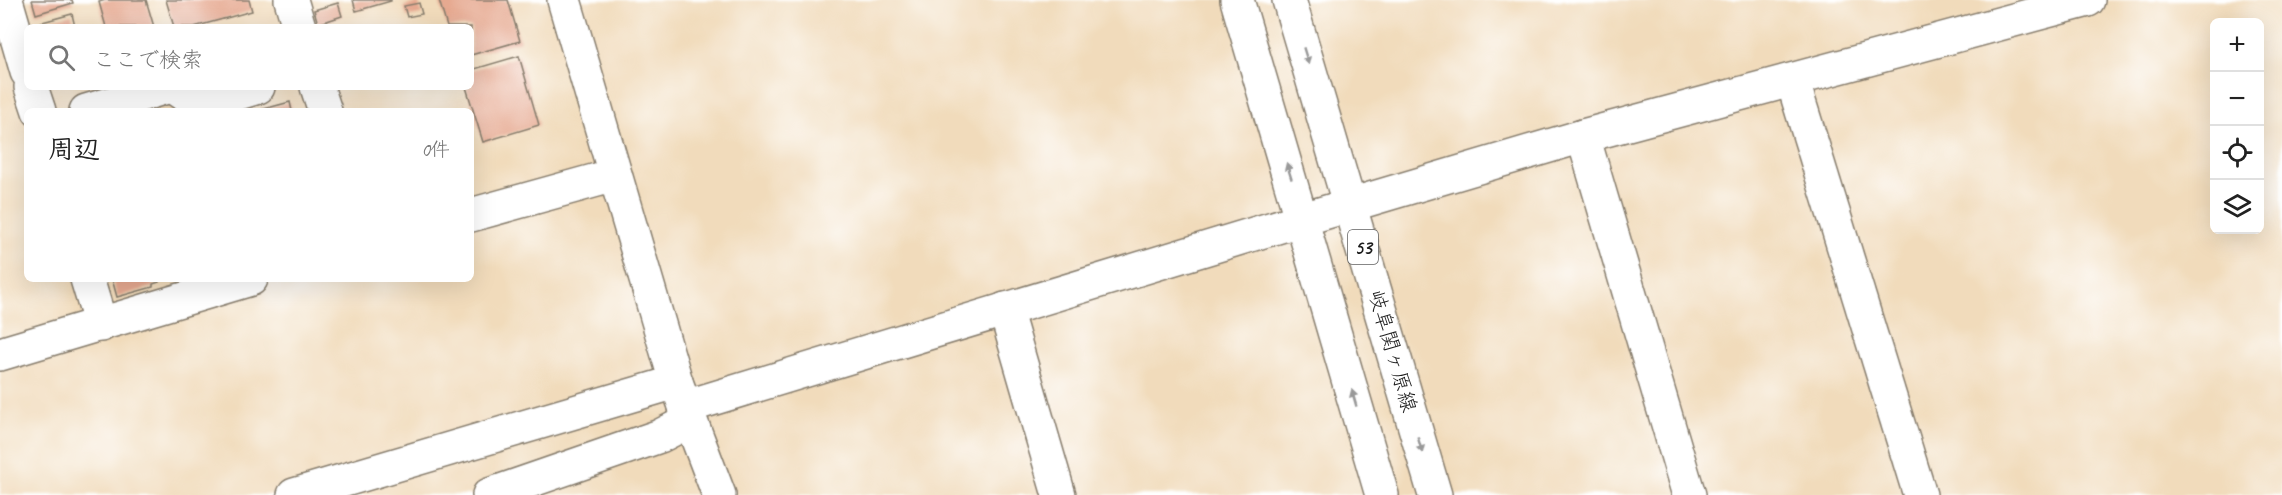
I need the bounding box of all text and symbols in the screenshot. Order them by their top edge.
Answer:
map controls [2210,18,2264,234]
button: + [2210,18,2264,72]
search box [24,24,474,90]
icon: search [45,41,78,74]
text: ここで検索 [93,46,203,74]
one-way arrow [1302,47,1311,65]
button: − [2210,72,2264,126]
button: locate [2210,126,2264,180]
text: 周辺 [48,133,100,166]
text: 0件 [421,137,450,162]
one-way arrow [1284,162,1293,180]
button: layers [2210,180,2264,234]
road number: 53 [1348,230,1378,264]
street label: 岐阜関ヶ原線 [1363,287,1423,415]
one-way arrow [1349,389,1358,407]
one-way arrow [1416,435,1426,454]

